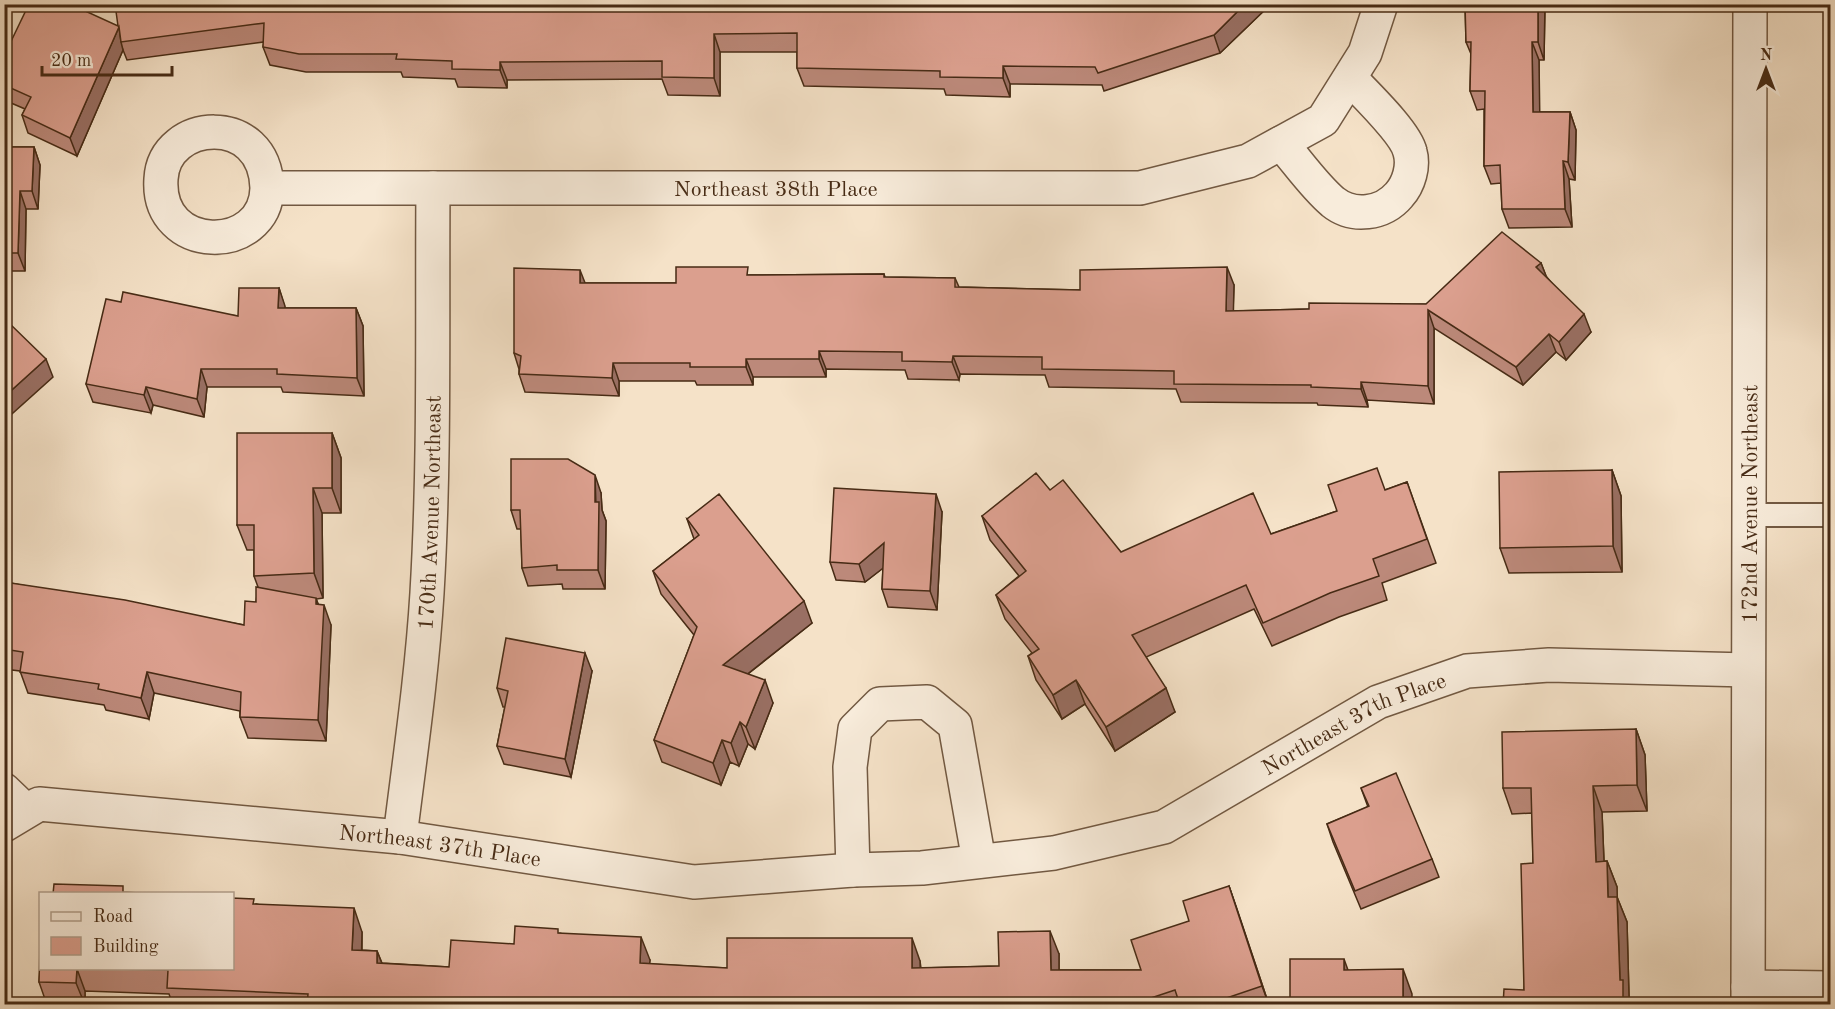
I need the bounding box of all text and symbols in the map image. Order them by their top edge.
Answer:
scale bar [42,39,172,77]
north arrow [1736,39,1796,99]
text: N [1760,48,1773,64]
text: 20 m [51,52,91,70]
street label: Northeast 38th Place [674,179,878,201]
street label: 172nd Avenue Northeast [1740,385,1762,623]
street label: 170th Avenue Northeast [415,395,446,631]
street label: Northeast 37th Place [1259,670,1449,780]
street label: Northeast 37th Place [338,822,542,871]
legend [39,892,234,970]
text: Road [93,908,133,926]
text: Building [93,938,159,956]

